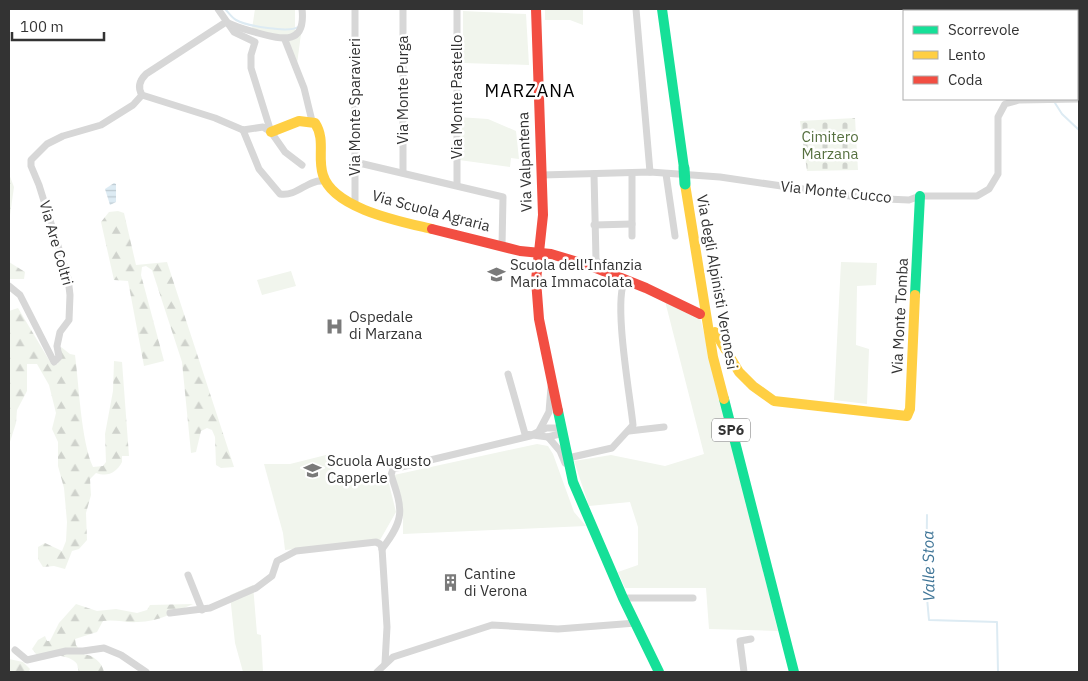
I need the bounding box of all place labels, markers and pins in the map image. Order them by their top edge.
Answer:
place label: Scuola dell'Infanzia Maria Immacolata [510,255,642,291]
school or university icon: Scuola dell'Infanzia Maria Immacolata [486,264,506,284]
place label: Ospedale di Marzana [349,307,422,343]
hospital icon: Ospedale di Marzana [325,316,345,336]
place label: Scuola Augusto Capperle [327,451,431,487]
school or university icon: Scuola Augusto Capperle [303,460,323,480]
place label: Cantine di Verona [464,564,527,600]
building icon: Cantine di Verona [440,573,460,593]

